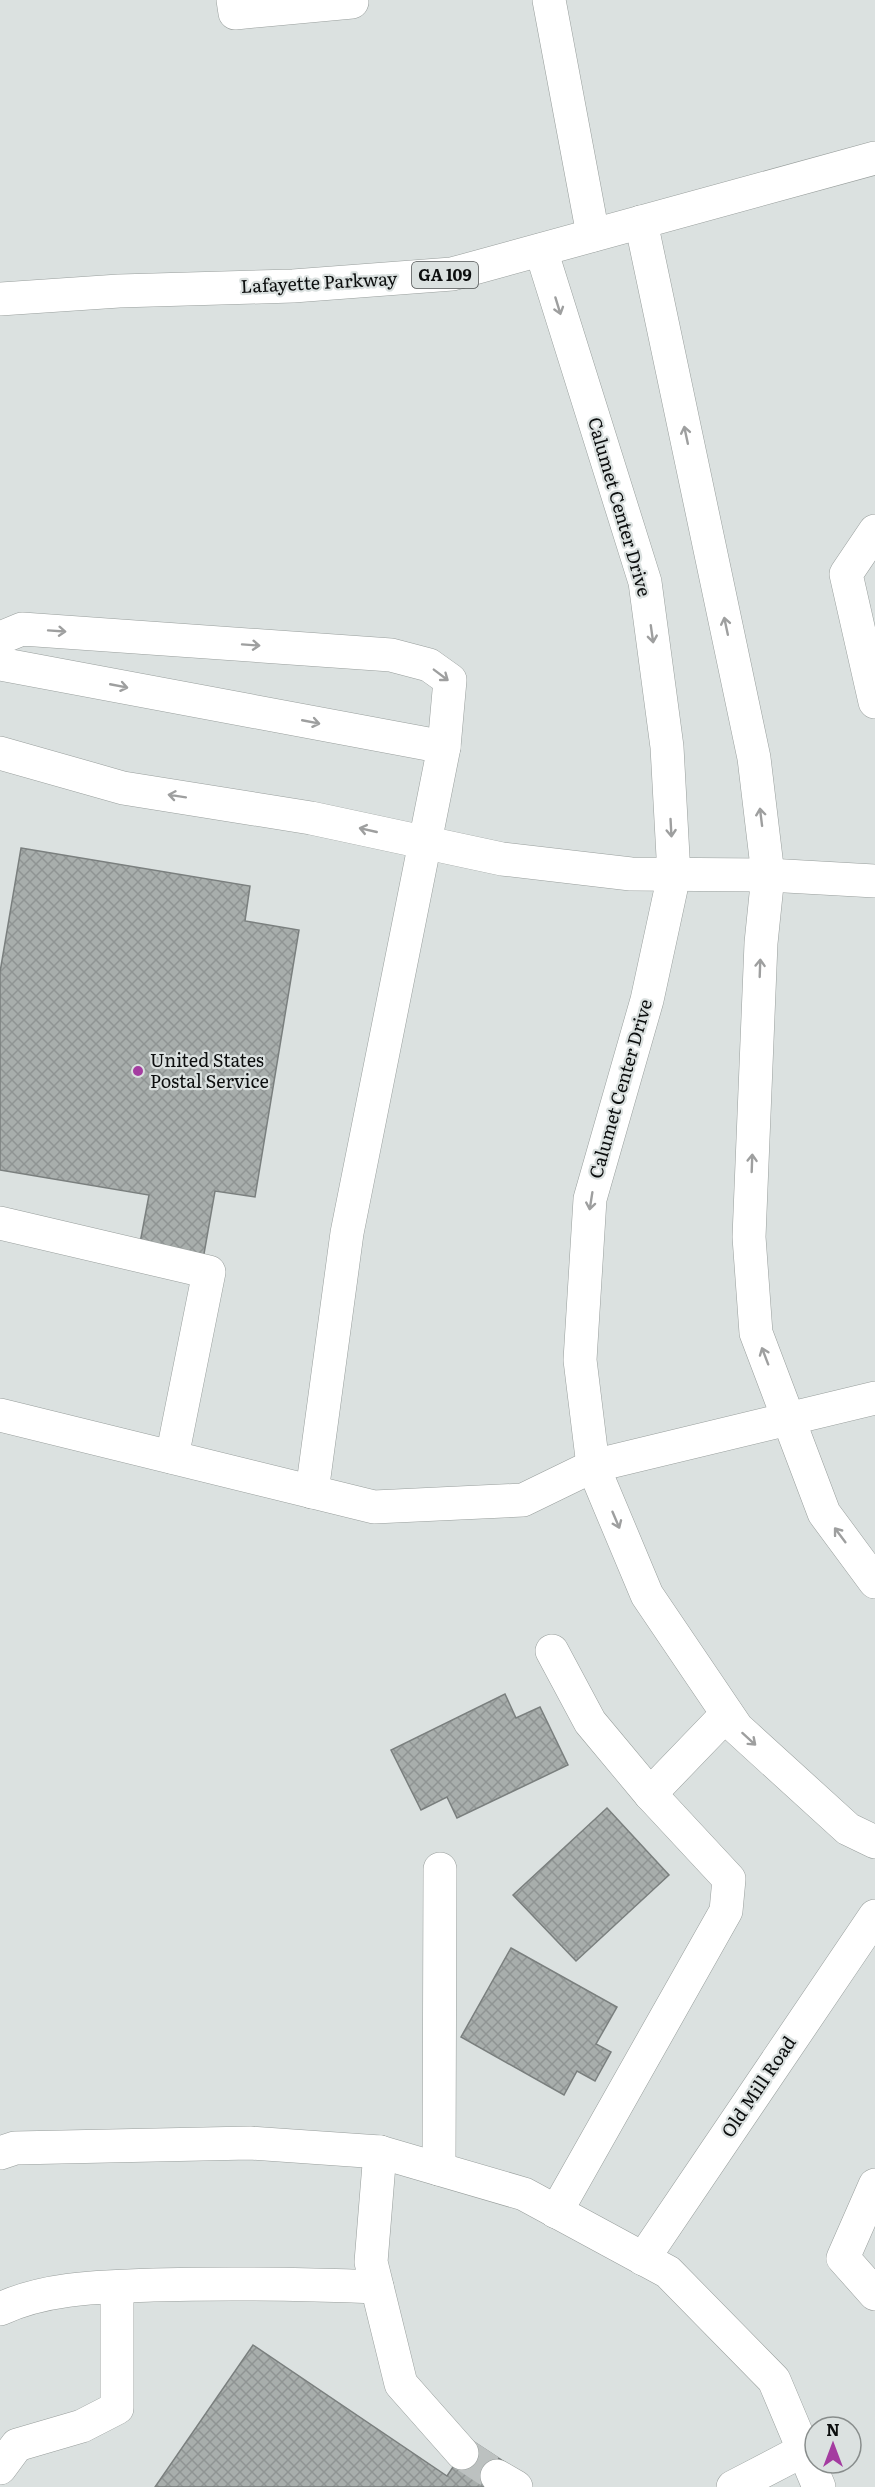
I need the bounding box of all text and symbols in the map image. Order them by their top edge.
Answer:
road number: GA 109 [412,262,478,288]
street label: Lafayette Parkway [240,264,398,299]
one-way arrow [553,296,564,315]
street label: Calumet Center Drive [582,414,659,599]
one-way arrow [680,426,691,445]
one-way arrow [720,616,731,636]
one-way arrow [646,624,657,644]
one-way arrow [46,626,66,637]
one-way arrow [241,640,261,651]
one-way arrow [433,669,449,681]
one-way arrow [109,681,129,692]
one-way arrow [301,717,320,728]
one-way arrow [167,791,187,802]
one-way arrow [755,808,766,828]
one-way arrow [666,818,677,838]
one-way arrow [359,824,378,836]
one-way arrow [755,959,766,979]
street label: Calumet Center Drive [581,996,658,1181]
place label: United States Postal Service [150,1046,269,1094]
marker: United States Postal Service [131,1064,145,1078]
one-way arrow [747,1154,758,1174]
one-way arrow [586,1191,597,1211]
one-way arrow [759,1348,770,1366]
one-way arrow [611,1510,622,1529]
one-way arrow [834,1528,846,1544]
one-way arrow [741,1732,756,1746]
street label: Old Mill Road [714,2030,802,2142]
north arrow [803,2415,863,2475]
text: N [826,2417,840,2441]

